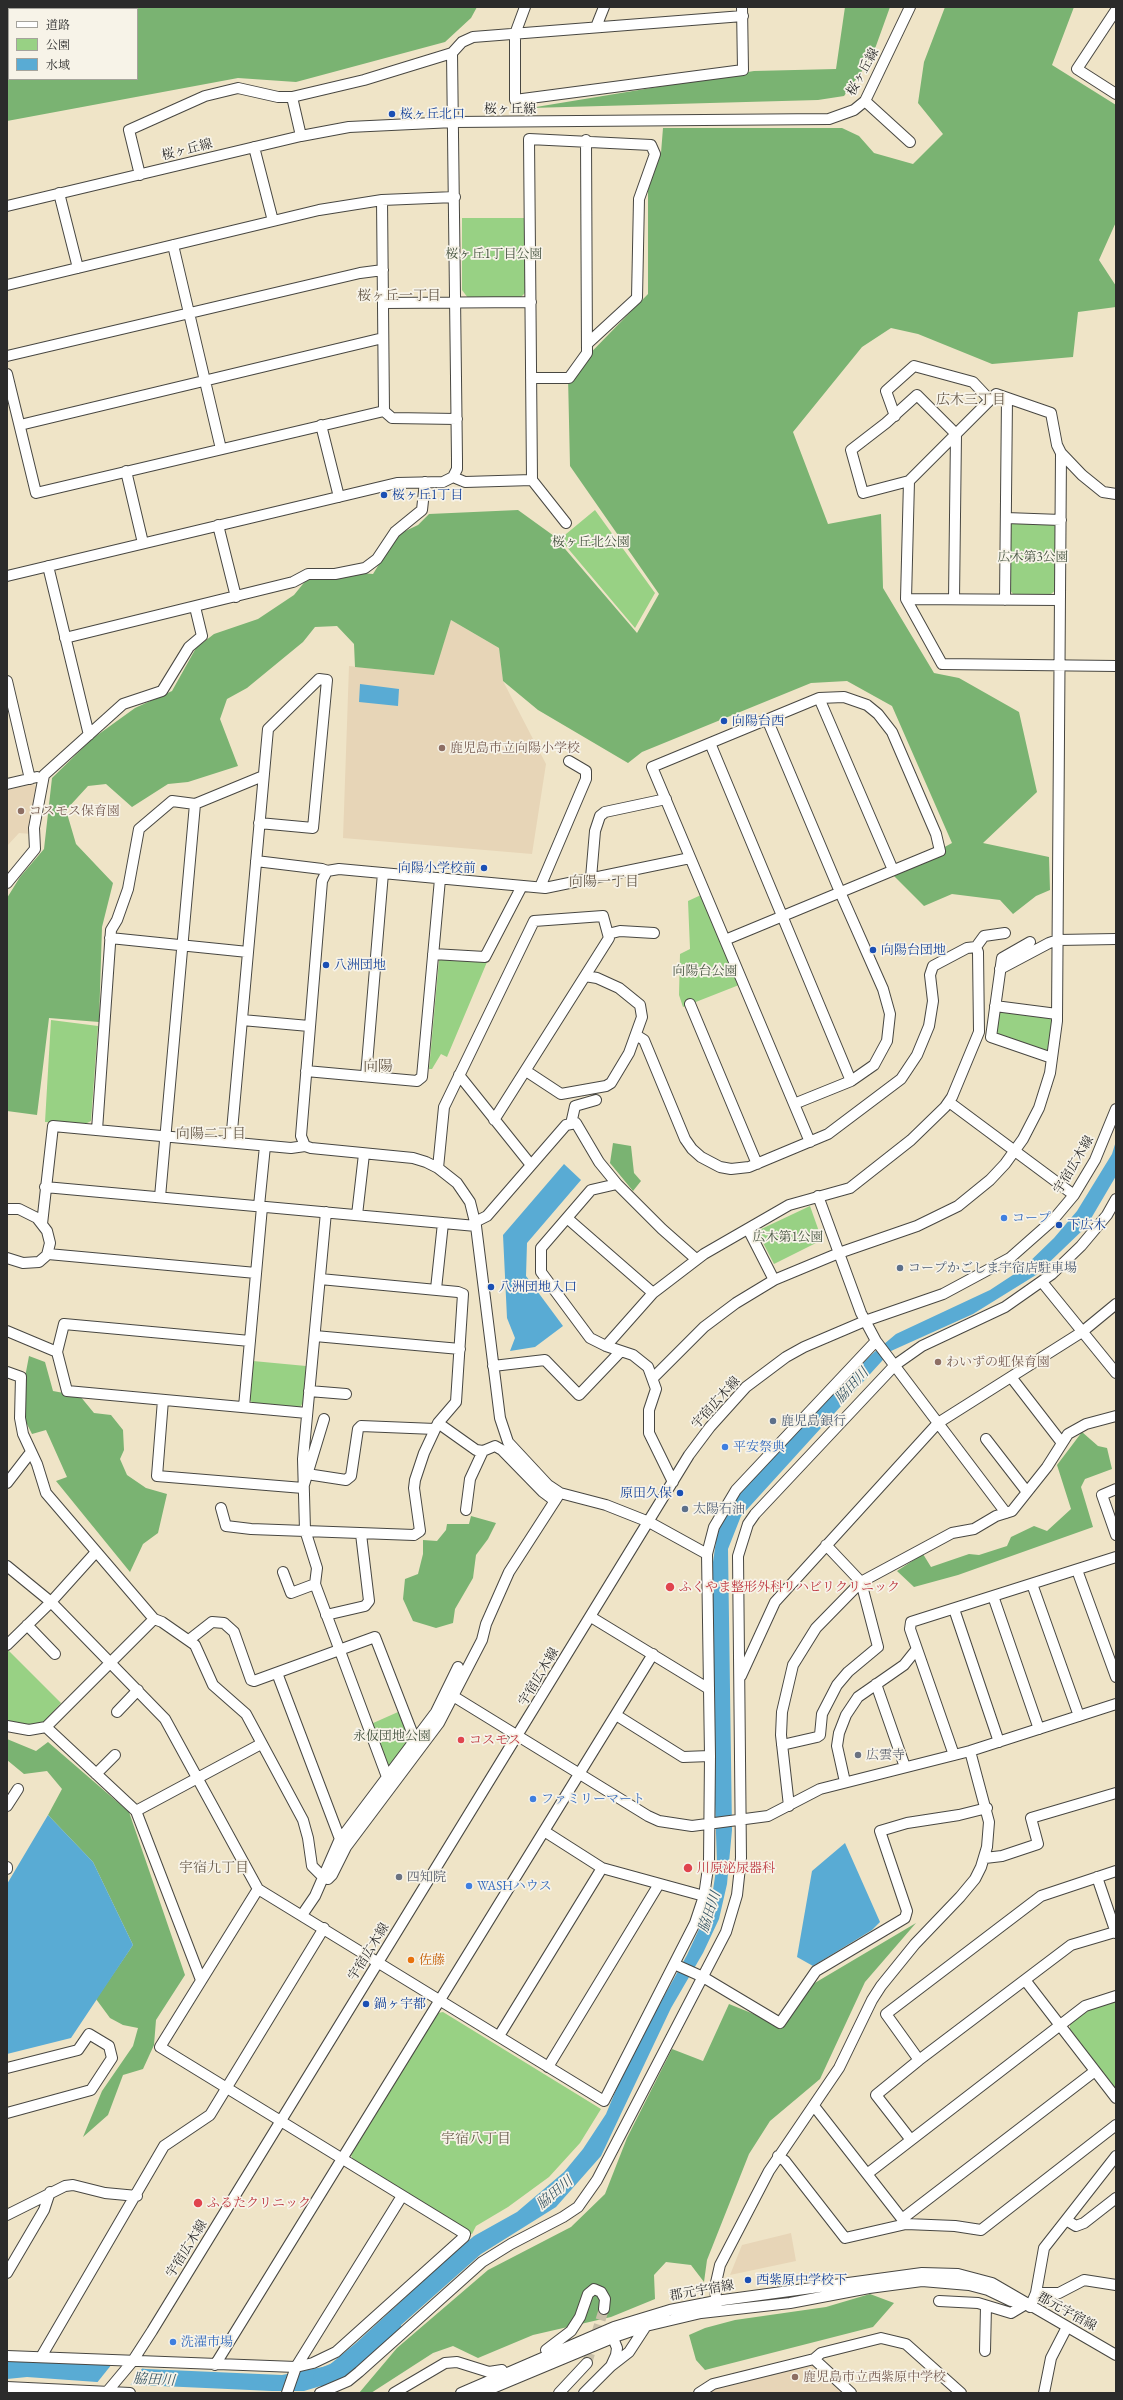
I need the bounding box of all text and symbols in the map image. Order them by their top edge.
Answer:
legend [8,8,138,80]
text: 道路 [46,17,70,33]
text: 公園 [46,37,70,53]
street label: 桜ヶ丘線 [844,45,882,99]
text: 水域 [46,57,70,73]
street label: 桜ヶ丘線 [484,101,536,117]
place label: 桜ヶ丘北口 [400,106,465,122]
marker: 桜ヶ丘北口 [387,109,397,119]
street label: 桜ヶ丘線 [160,136,214,164]
park label: 桜ヶ丘1丁目公園 [445,246,543,262]
district label: 桜ヶ丘一丁目 [357,288,441,304]
district label: 広木三丁目 [936,392,1006,408]
place label: 桜ヶ丘1丁目 [392,487,463,503]
marker: 桜ヶ丘1丁目 [379,490,389,500]
park label: 桜ヶ丘北公園 [552,534,630,550]
park label: 広木第3公園 [997,549,1069,565]
place label: 向陽台西 [732,713,784,729]
marker: 向陽台西 [719,716,729,726]
place label: 鹿児島市立向陽小学校 [450,740,580,756]
marker: 鹿児島市立向陽小学校 [437,743,447,753]
place label: コスモス保育園 [29,803,120,819]
marker: コスモス保育園 [16,806,26,816]
place label: 向陽小学校前 [398,860,476,876]
marker: 向陽小学校前 [479,863,489,873]
district label: 向陽一丁目 [569,874,639,890]
place label: 向陽台団地 [881,942,946,958]
marker: 向陽台団地 [868,945,878,955]
place label: 八洲団地 [334,957,386,973]
marker: 八洲団地 [321,960,331,970]
park label: 向陽台公園 [673,963,737,979]
district label: 向陽 [363,1058,393,1076]
district label: 向陽二丁目 [176,1126,246,1142]
street label: 宇宿広木線 [1051,1133,1097,1197]
place label: コープ [1012,1210,1051,1226]
marker: コープ [999,1213,1009,1223]
place label: 下広木 [1067,1217,1106,1233]
marker: 下広木 [1054,1220,1064,1230]
park label: 広木第1公園 [752,1229,824,1245]
place label: コープかごしま宇宿店駐車場 [908,1260,1077,1276]
marker: コープかごしま宇宿店駐車場 [895,1263,905,1273]
place label: 八洲団地入口 [499,1279,577,1295]
marker: 八洲団地入口 [486,1282,496,1292]
place label: わいずの虹保育園 [946,1354,1050,1370]
marker: わいずの虹保育園 [933,1357,943,1367]
water label: 脇田川 [832,1365,872,1407]
street label: 宇宿広木線 [688,1374,744,1432]
place label: 鹿児島銀行 [781,1413,846,1429]
marker: 鹿児島銀行 [768,1416,778,1426]
place label: 平安祭典 [733,1439,785,1455]
marker: 平安祭典 [720,1442,730,1452]
place label: 原田久保 [620,1485,672,1501]
marker: 原田久保 [675,1488,685,1498]
place label: 太陽石油 [693,1501,745,1517]
marker: 太陽石油 [680,1504,690,1514]
place label: ふくやま整形外科リハビリクリニック [679,1579,900,1595]
marker: ふくやま整形外科リハビリクリニック [664,1581,676,1593]
street label: 宇宿広木線 [516,1645,562,1709]
park label: 永仮団地公園 [353,1728,431,1744]
place label: コスモス [469,1732,521,1748]
marker: コスモス [456,1735,466,1745]
place label: 広雲寺 [866,1747,905,1763]
marker: 広雲寺 [853,1750,863,1760]
place label: ファミリーマート [541,1791,645,1807]
marker: ファミリーマート [528,1794,538,1804]
district label: 宇宿九丁目 [179,1860,249,1876]
place label: 川原泌尿器科 [697,1860,775,1876]
marker: 川原泌尿器科 [682,1862,694,1874]
place label: 四知院 [407,1869,446,1885]
marker: 四知院 [394,1872,404,1882]
place label: WASHハウス [477,1878,552,1894]
marker: WASHハウス [464,1881,474,1891]
water label: 脇田川 [696,1889,724,1935]
street label: 宇宿広木線 [345,1920,393,1984]
place label: 佐藤 [419,1952,445,1968]
marker: 佐藤 [406,1955,416,1965]
place label: 鍋ヶ宇都 [374,1996,426,2012]
marker: 鍋ヶ宇都 [361,1999,371,2009]
district label: 宇宿八丁目 [441,2131,511,2147]
water label: 脇田川 [534,2173,576,2213]
place label: ふるたクリニック [207,2195,311,2211]
marker: ふるたクリニック [192,2197,204,2209]
street label: 宇宿広木線 [163,2217,211,2281]
place label: 西紫原中学校下 [756,2272,847,2288]
marker: 西紫原中学校下 [743,2275,753,2285]
street label: 郡元宇宿線 [669,2278,735,2304]
street label: 郡元宇宿線 [1035,2289,1099,2335]
place label: 洗濯市場 [181,2334,233,2350]
marker: 洗濯市場 [168,2337,178,2347]
place label: 鹿児島市立西紫原中学校 [803,2369,946,2385]
water label: 脇田川 [133,2371,175,2389]
marker: 鹿児島市立西紫原中学校 [790,2372,800,2382]

